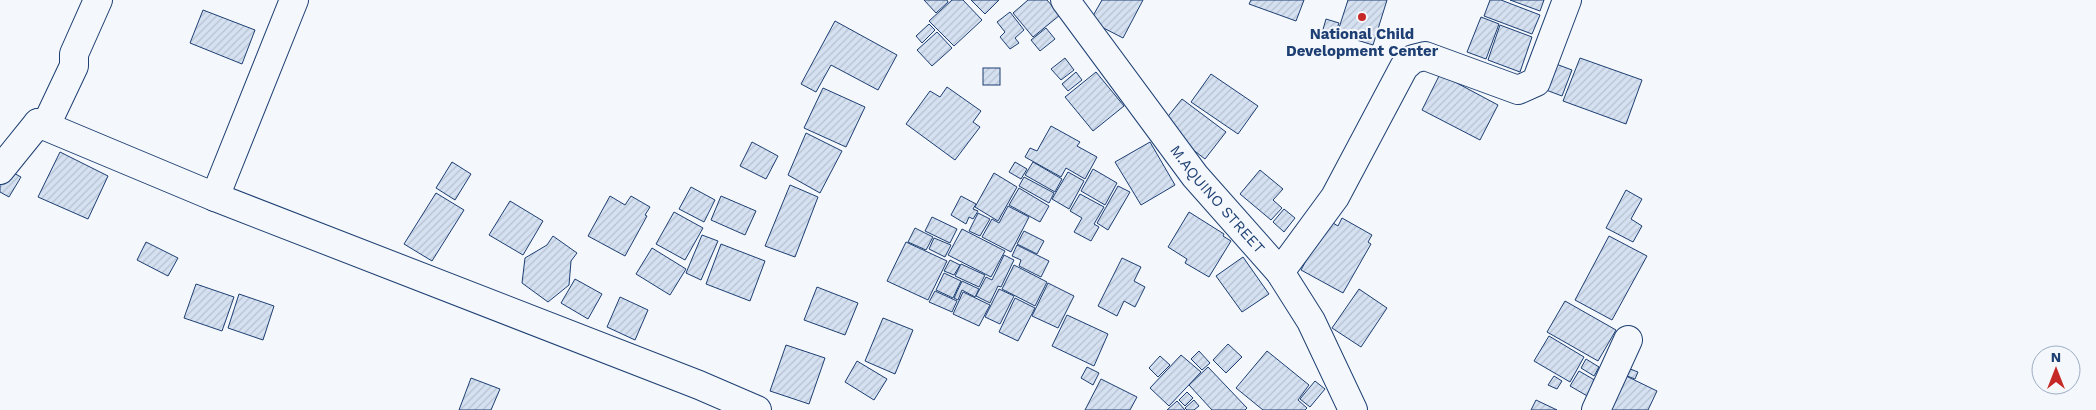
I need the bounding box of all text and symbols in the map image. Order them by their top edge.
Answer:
marker: National Child Development Center [1356,11,1368,23]
place label: National Child Development Center [1286,25,1439,60]
street label: M.AQUINO STREET [1166,142,1268,257]
north arrow [2031,345,2081,395]
text: N [2051,349,2061,365]

